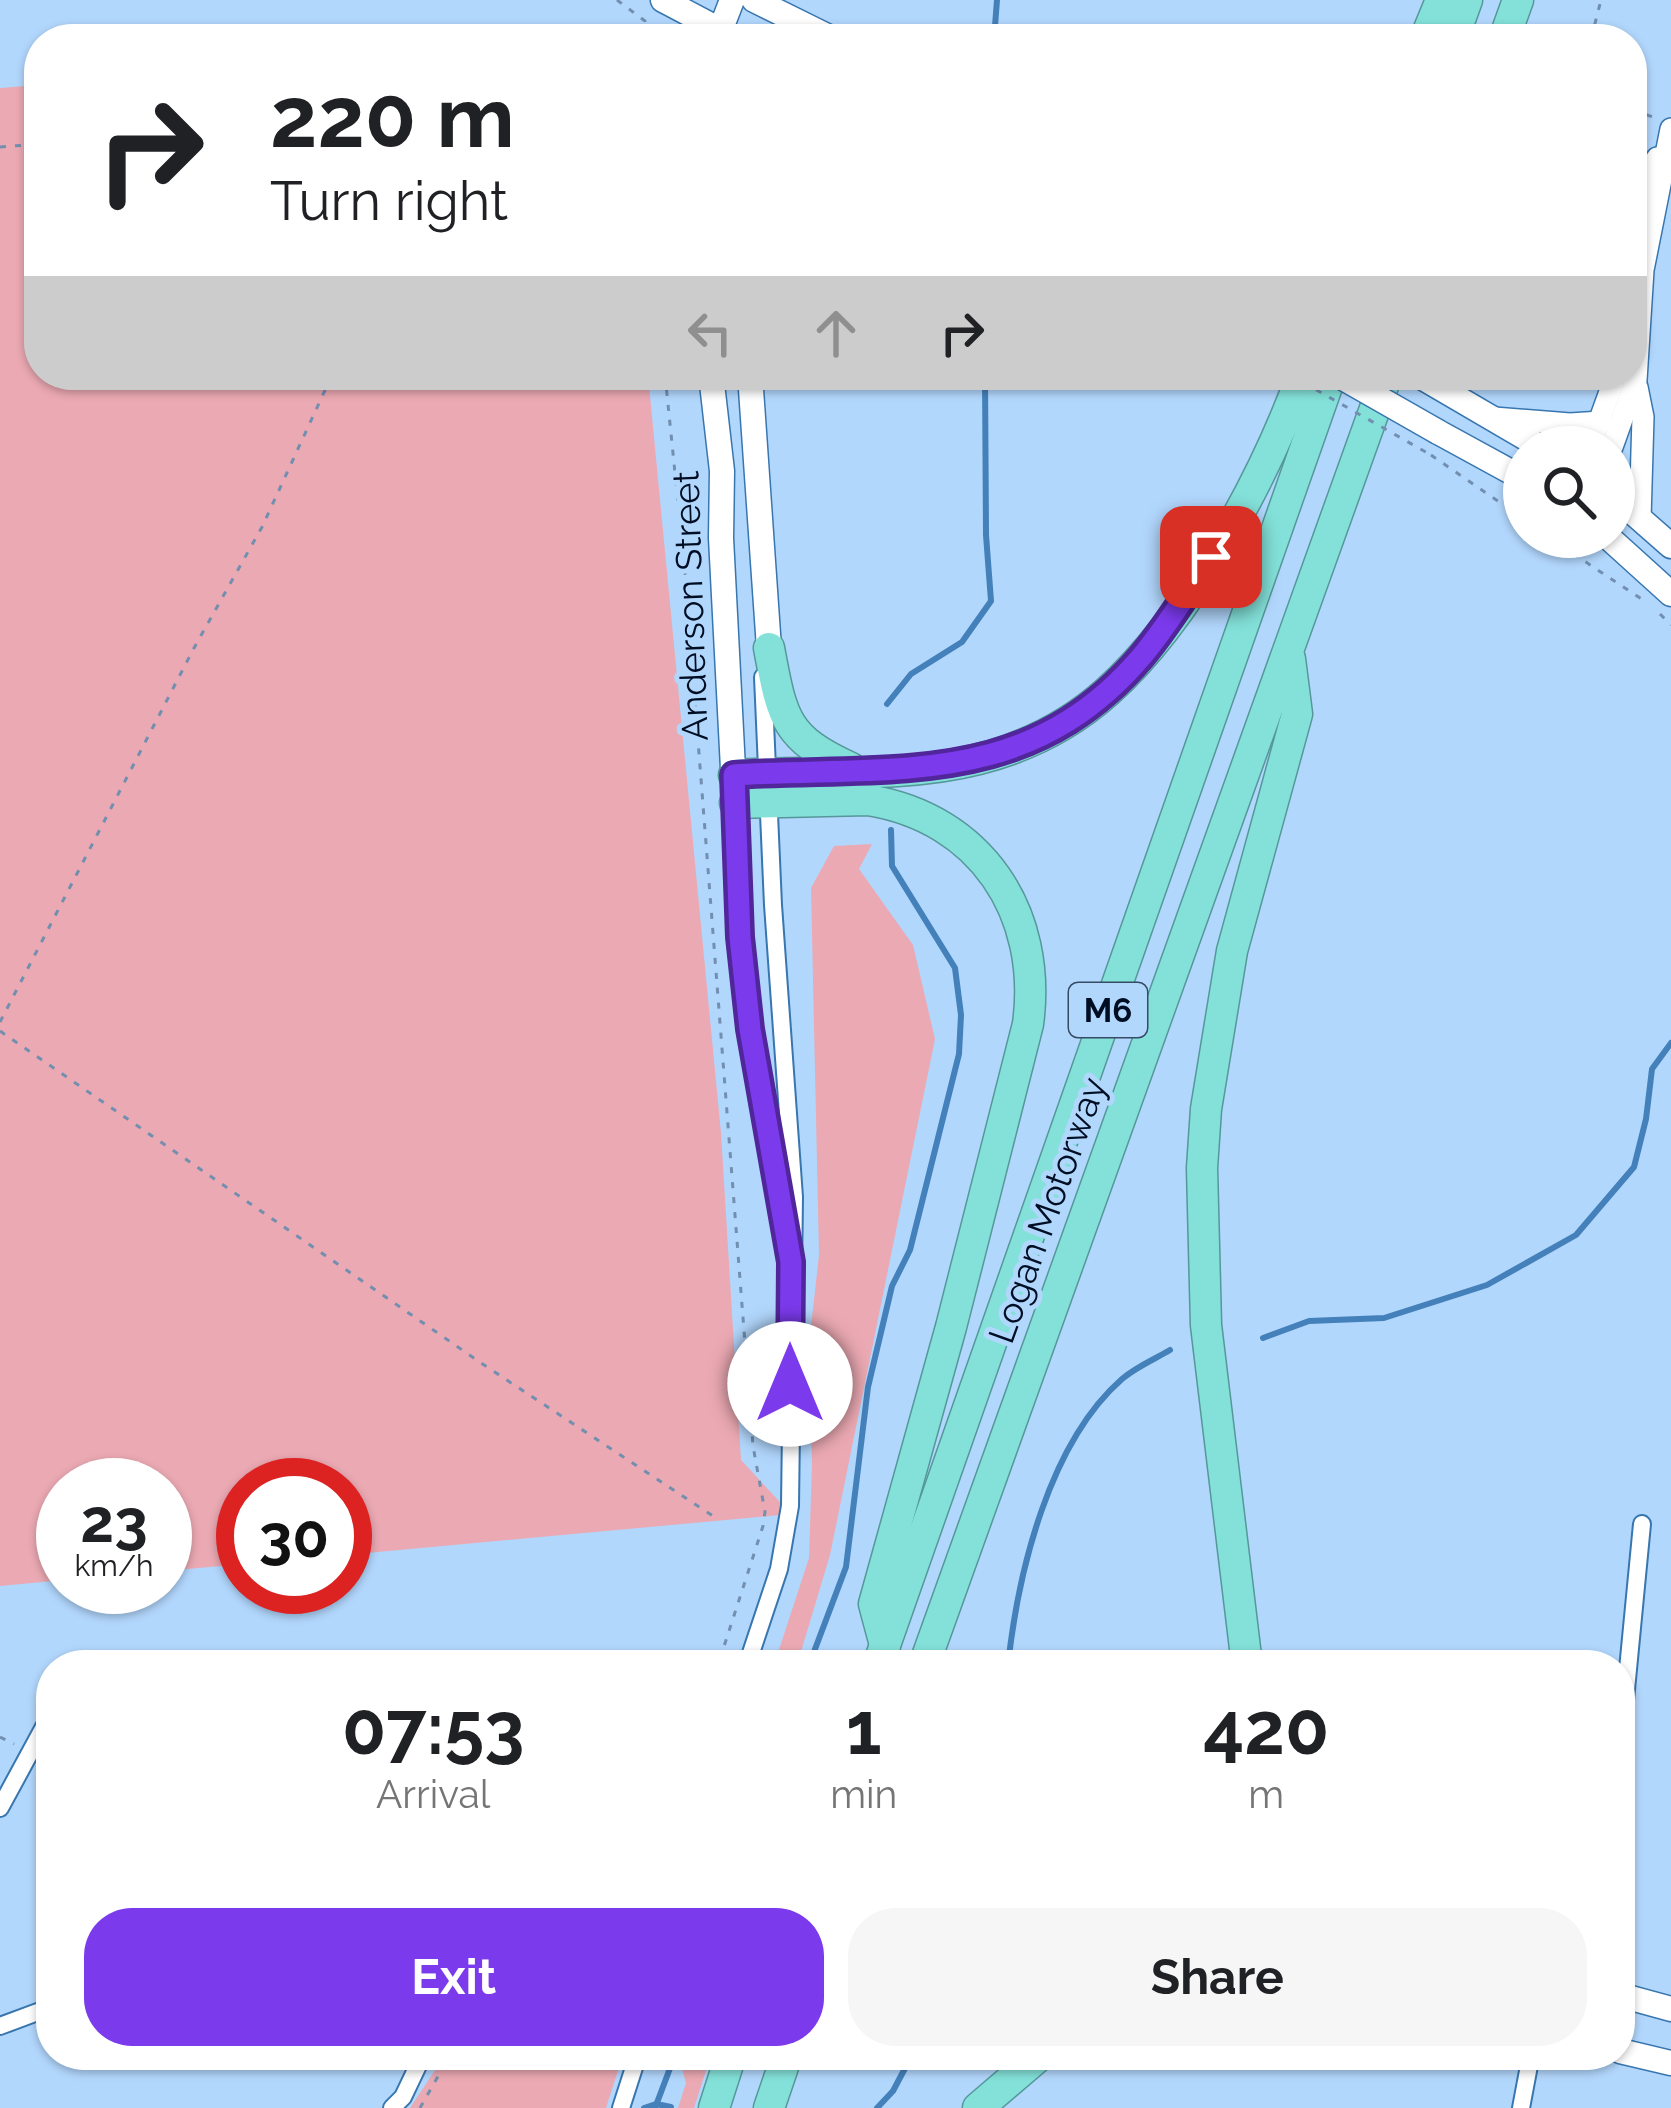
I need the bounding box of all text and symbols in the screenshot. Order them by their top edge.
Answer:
text: 220 m [270,68,515,167]
icon: right [72,72,228,228]
text: Turn right [270,169,508,233]
icon: left [677,300,743,366]
icon: ahead [803,300,869,366]
icon: right [929,300,995,366]
map controls [1503,426,1635,558]
button: search [1503,426,1635,558]
street label: Anderson Street [664,470,716,742]
pin [1160,506,1262,608]
icon: arrive [1178,524,1244,590]
road number: M6 [1069,983,1147,1037]
street label: Logan Motorway [979,1071,1115,1349]
position arrow [727,1321,853,1447]
speed limit sign: 30 [216,1458,372,1614]
text: 23 [80,1486,148,1556]
text: km/h [74,1548,154,1583]
text: 07:53 [342,1686,524,1771]
text: 1 [846,1686,882,1771]
text: 420 [1203,1686,1329,1771]
text: Arrival [376,1771,490,1817]
text: min [830,1771,897,1817]
text: m [1248,1771,1284,1817]
button: Exit [84,1908,824,2046]
button: Share [848,1908,1587,2046]

